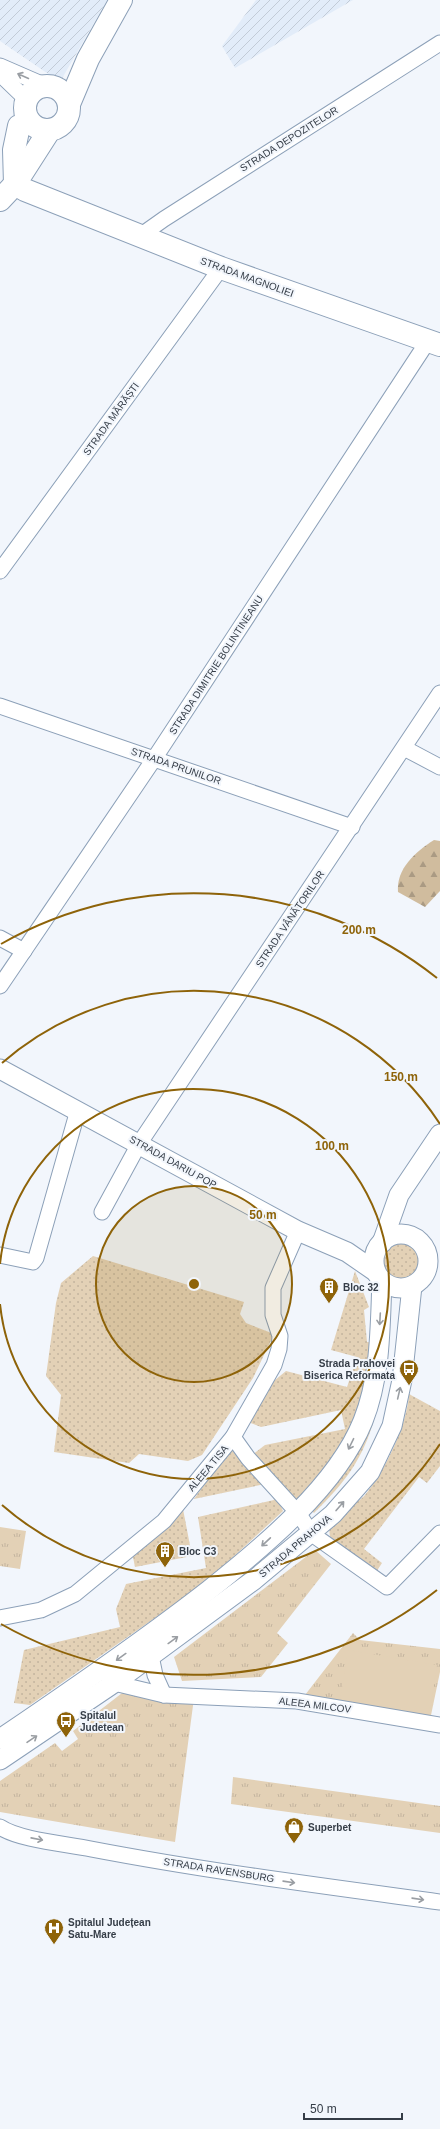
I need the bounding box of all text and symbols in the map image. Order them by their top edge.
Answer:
one-way arrow [17,72,29,79]
street label: STRADA DEPOZITELOR [238,104,340,174]
street label: STRADA MAGNOLIEI [199,255,295,299]
street label: STRADA MĂRĂȘTI [80,380,141,458]
street label: STRADA DIMITRIE BOLINTINEANU [167,594,265,736]
street label: STRADA PRUNILOR [130,745,222,787]
street label: STRADA VÂNĂTORILOR [253,868,327,969]
text: 200 m [342,923,376,937]
text: 150 m [384,1070,418,1084]
street label: STRADA DARIU POP [128,1133,219,1191]
text: 100 m [315,1139,349,1153]
text: 50 m [249,1208,277,1222]
building icon: Bloc 32 [318,1276,340,1304]
centre of rings [187,1277,201,1291]
place label: Bloc 32 [343,1282,379,1293]
one-way arrow [377,1312,384,1325]
place label: Strada Prahovei Biserica Reformata [304,1358,395,1381]
bus stop icon: Strada Prahovei Biserica Reformata [398,1358,420,1386]
one-way arrow [396,1387,404,1400]
one-way arrow [347,1438,354,1450]
street label: ALEEA TISA [186,1443,231,1493]
one-way arrow [335,1502,344,1512]
street label: STRADA PRAHOVA [257,1512,334,1579]
one-way arrow [261,1537,272,1546]
building icon: Bloc C3 [154,1540,176,1568]
place label: Bloc C3 [179,1546,217,1557]
one-way arrow [167,1636,178,1644]
one-way arrow [115,1653,126,1661]
street label: ALEEA MILCOV [278,1695,352,1715]
bus stop icon: Spitalul Judetean [55,1710,77,1738]
place label: Spitalul Judetean [80,1710,124,1733]
one-way arrow [26,1734,38,1742]
shop icon: Superbet [283,1816,305,1844]
place label: Superbet [308,1822,352,1833]
one-way arrow [30,1835,43,1843]
street label: STRADA RAVENSBURG [163,1856,275,1884]
one-way arrow [282,1878,295,1886]
one-way arrow [411,1895,424,1903]
hospital icon: Spitalul Județean Satu-Mare [43,1917,65,1945]
place label: Spitalul Județean Satu-Mare [68,1917,151,1940]
scale bar [304,2095,402,2121]
text: 50 m [310,2102,337,2116]

